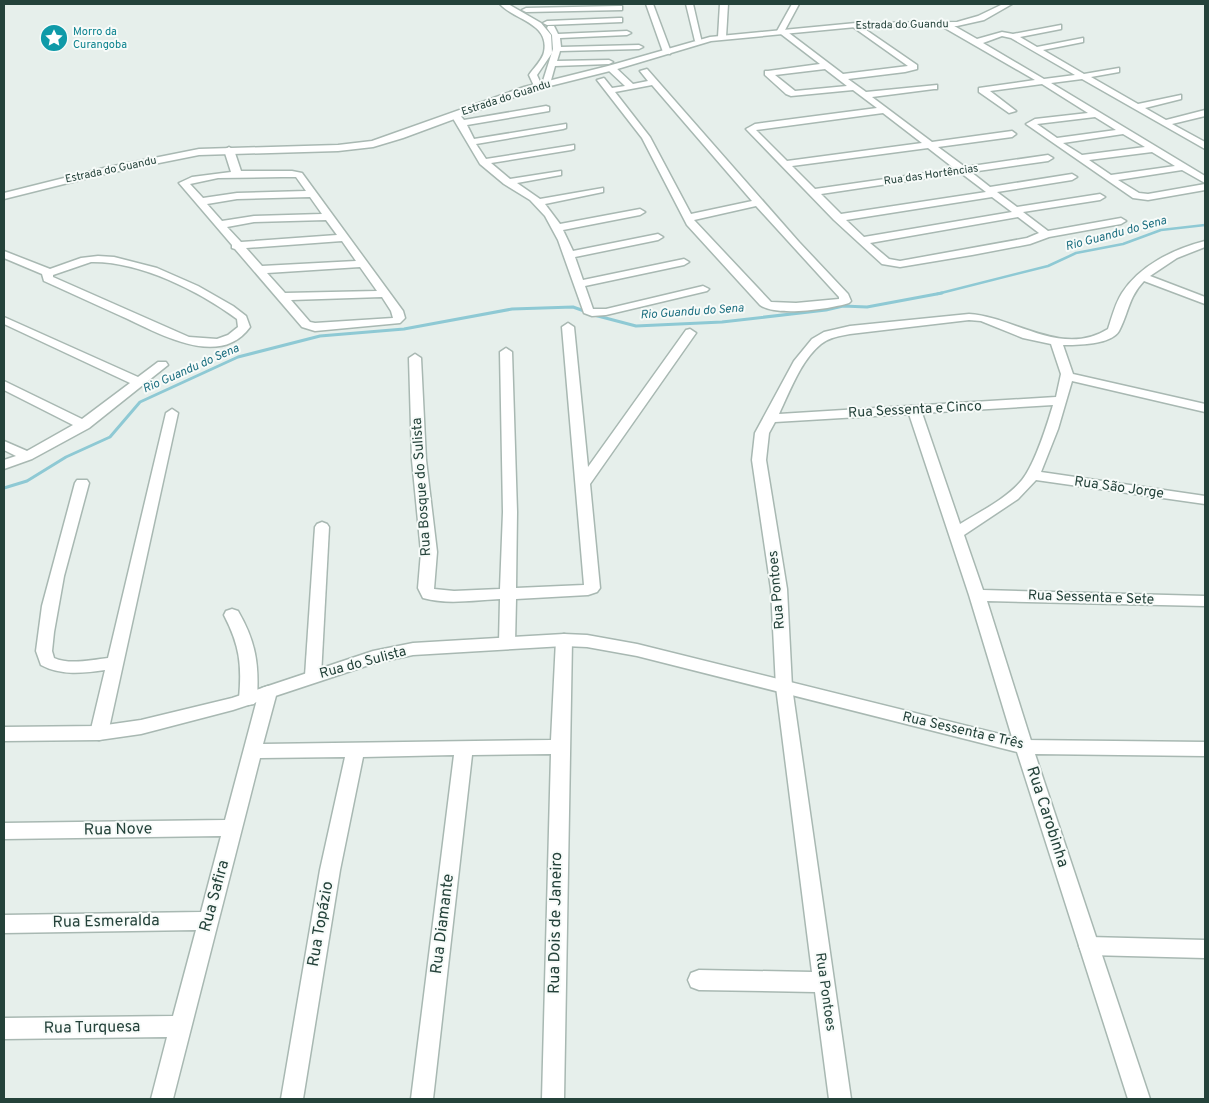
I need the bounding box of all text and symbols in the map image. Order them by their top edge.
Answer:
street label: Estrada do Guandu [855,17,949,33]
place icon: Morro da Curangoba [39,23,69,53]
place label: Morro da Curangoba [73,25,127,52]
street label: Estrada do Guandu [460,77,552,119]
street label: Estrada do Guandu [64,153,158,187]
street label: Rua das Hortências [883,161,979,189]
water label: Rio Guandu do Sena [1064,213,1169,255]
water label: Rio Guandu do Sena [640,300,745,324]
water label: Rio Guandu do Sena [140,340,242,397]
street label: Rua Sessenta e Cinco [848,398,982,422]
street label: Rua Bosque do Sulista [409,417,435,557]
street label: Rua São Jorge [1073,473,1165,503]
street label: Rua Pontoes [765,550,789,630]
street label: Rua Sessenta e Sete [1028,587,1154,609]
street label: Rua do Sulista [318,643,408,683]
street label: Rua Sessenta e Três [901,709,1025,753]
street label: Rua Carobinha [1021,764,1073,870]
street label: Rua Nove [84,819,152,841]
street label: Rua Dois de Janeiro [545,852,567,994]
street label: Rua Safira [196,858,234,934]
street label: Rua Diamante [427,873,459,975]
street label: Rua Topázio [304,880,338,968]
street label: Rua Esmeralda [52,911,160,933]
street label: Rua Pontoes [811,952,839,1032]
street label: Rua Turquesa [43,1017,141,1039]

